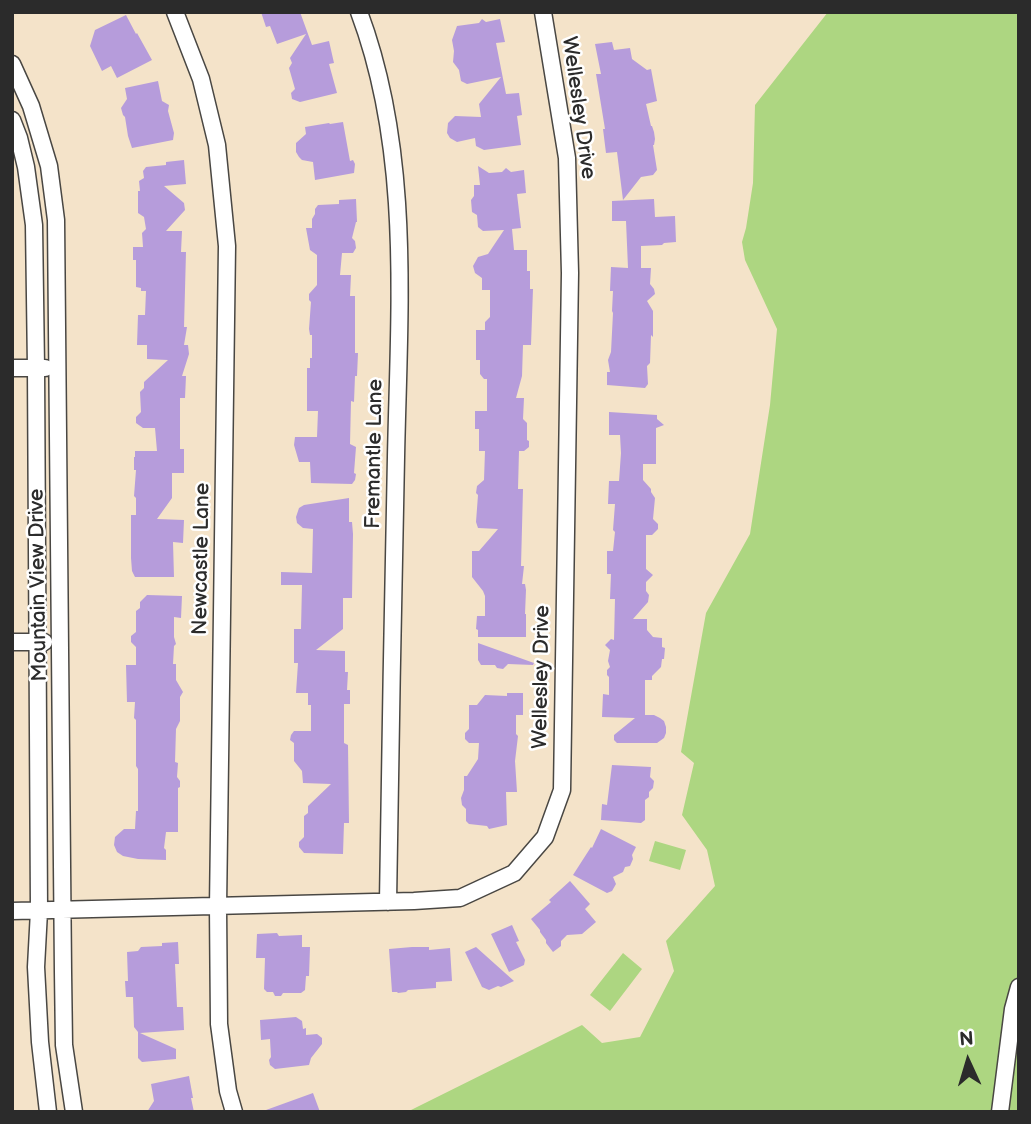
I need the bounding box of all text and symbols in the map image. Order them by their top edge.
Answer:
street label: Wellesley Drive [556,35,600,181]
street label: Fremantle Lane [361,379,389,529]
street label: Newcastle Lane [188,483,216,635]
street label: Mountain View Drive [25,488,53,682]
street label: Wellesley Drive [528,605,556,749]
north arrow [933,1026,1003,1096]
text: N [959,1028,974,1052]

